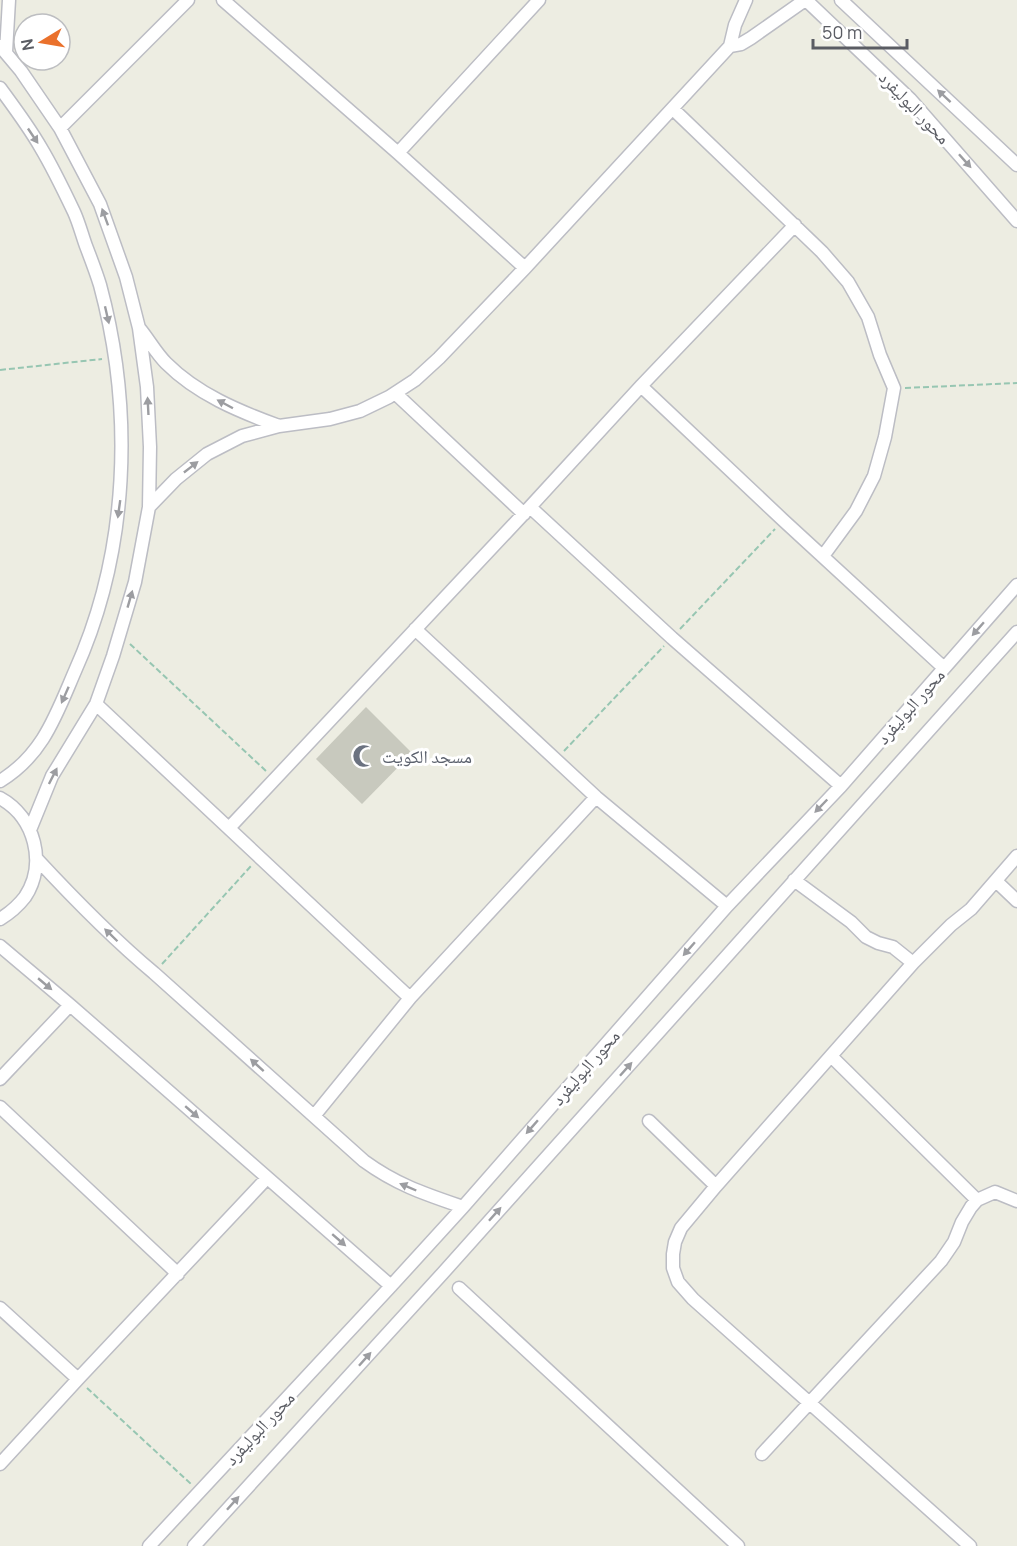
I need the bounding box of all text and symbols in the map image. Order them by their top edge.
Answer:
north arrow [12,12,72,72]
scale bar [813,12,908,50]
text: 50 m [822,20,862,44]
text: N [15,37,39,53]
street label: محور البوليفرد [874,65,956,149]
one-way arrow [937,90,952,103]
one-way arrow [27,128,38,144]
one-way arrow [958,153,971,168]
one-way arrow [99,208,109,226]
one-way arrow [103,306,113,324]
one-way arrow [143,396,152,415]
one-way arrow [216,399,233,409]
one-way arrow [183,461,199,473]
one-way arrow [114,499,123,518]
one-way arrow [126,590,135,608]
one-way arrow [972,621,985,636]
street label: محور البوليفرد [870,663,950,749]
one-way arrow [59,686,69,704]
mosque icon: مسجد الكويت [351,743,377,769]
place label: مسجد الكويت [382,744,472,768]
one-way arrow [48,768,57,785]
one-way arrow [815,799,829,813]
one-way arrow [104,929,118,943]
one-way arrow [683,941,696,956]
one-way arrow [37,977,53,990]
street label: محور البوليفرد [545,1024,625,1110]
one-way arrow [250,1059,265,1072]
one-way arrow [619,1062,632,1077]
one-way arrow [184,1105,199,1118]
one-way arrow [526,1119,539,1134]
one-way arrow [398,1182,416,1192]
one-way arrow [488,1207,501,1222]
one-way arrow [331,1233,346,1246]
one-way arrow [358,1351,372,1366]
street label: محور البوليفرد [219,1386,299,1470]
one-way arrow [226,1496,239,1511]

